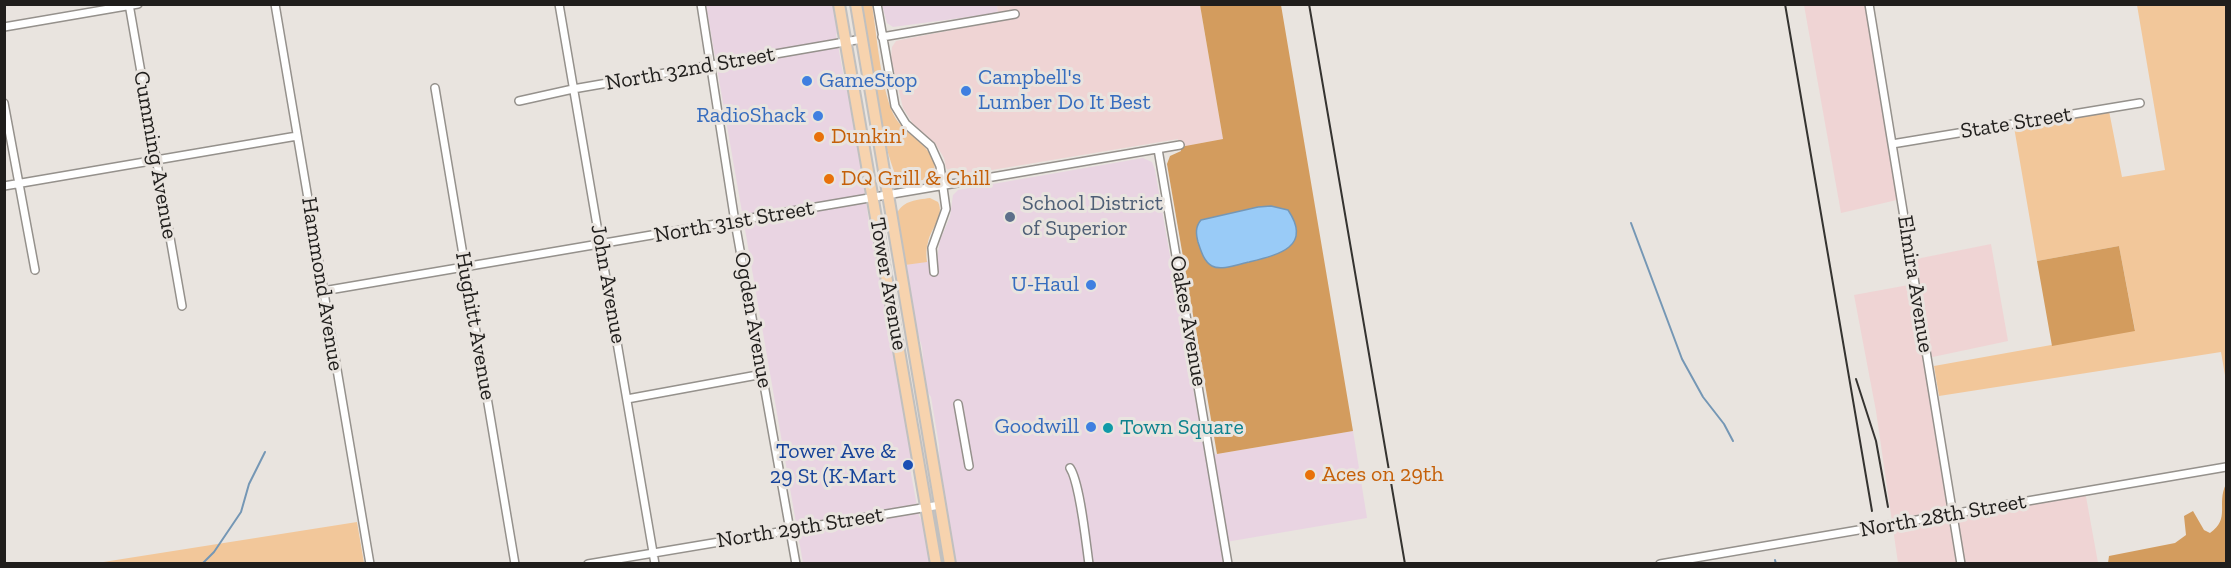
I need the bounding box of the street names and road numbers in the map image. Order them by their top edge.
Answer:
street label: North 32nd Street [603,41,777,97]
street label: Cumming Avenue [127,69,183,241]
street label: State Street [1959,101,2073,145]
street label: Hammond Avenue [295,195,349,373]
street label: North 31st Street [652,195,816,249]
street label: Elmira Avenue [1891,214,1939,354]
street label: Tower Avenue [863,216,913,352]
street label: John Avenue [585,222,631,346]
street label: Hughitt Avenue [449,250,501,402]
street label: Ogden Avenue [728,250,778,390]
street label: Oakes Avenue [1164,254,1212,388]
street label: North 28th Street [1858,488,2028,544]
street label: North 29th Street [715,502,885,554]

